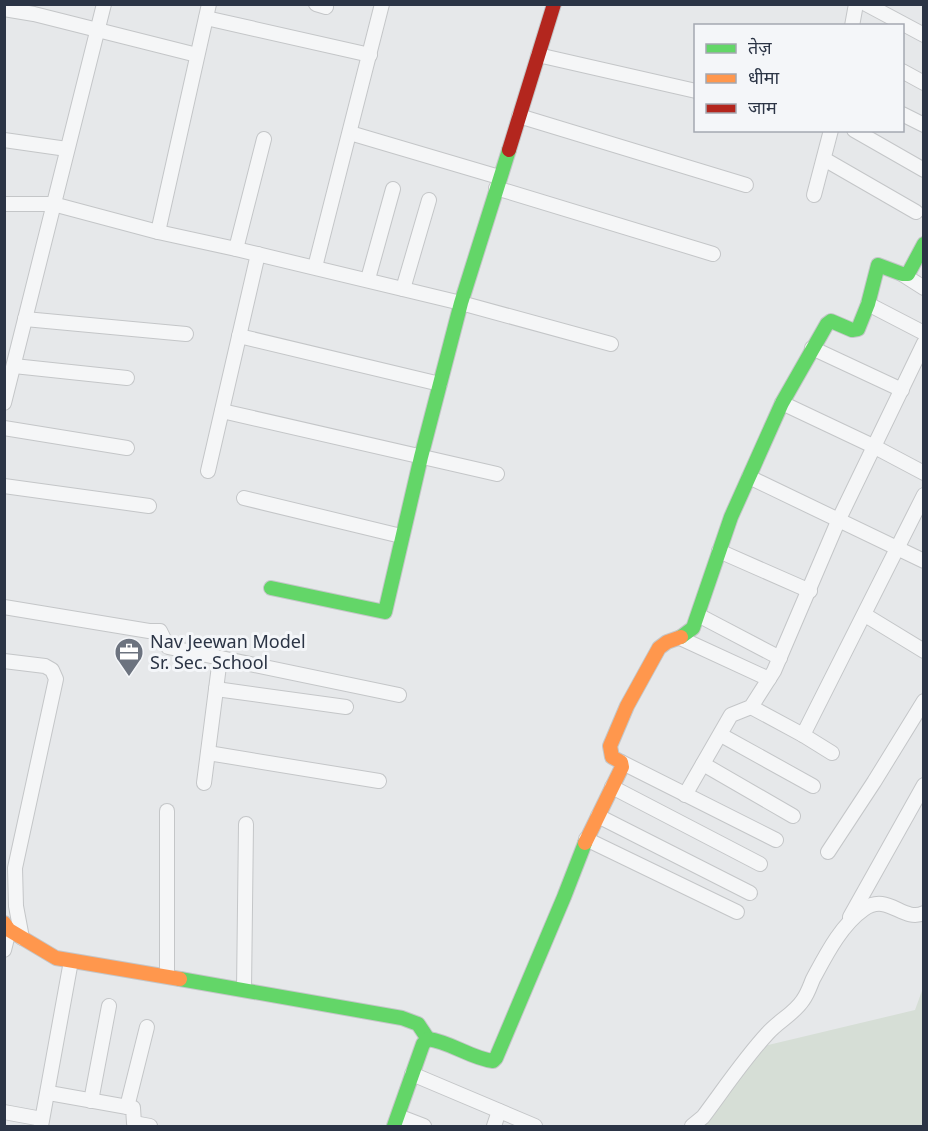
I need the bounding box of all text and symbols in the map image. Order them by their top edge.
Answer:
legend [694,24,904,132]
text: तेज़ [748,35,772,59]
text: धीमा [748,65,779,89]
text: जाम [748,95,778,119]
place label: Nav Jeewan Model Sr. Sec. School [150,629,306,674]
office icon: Nav Jeewan Model Sr. Sec. School [113,636,145,678]

